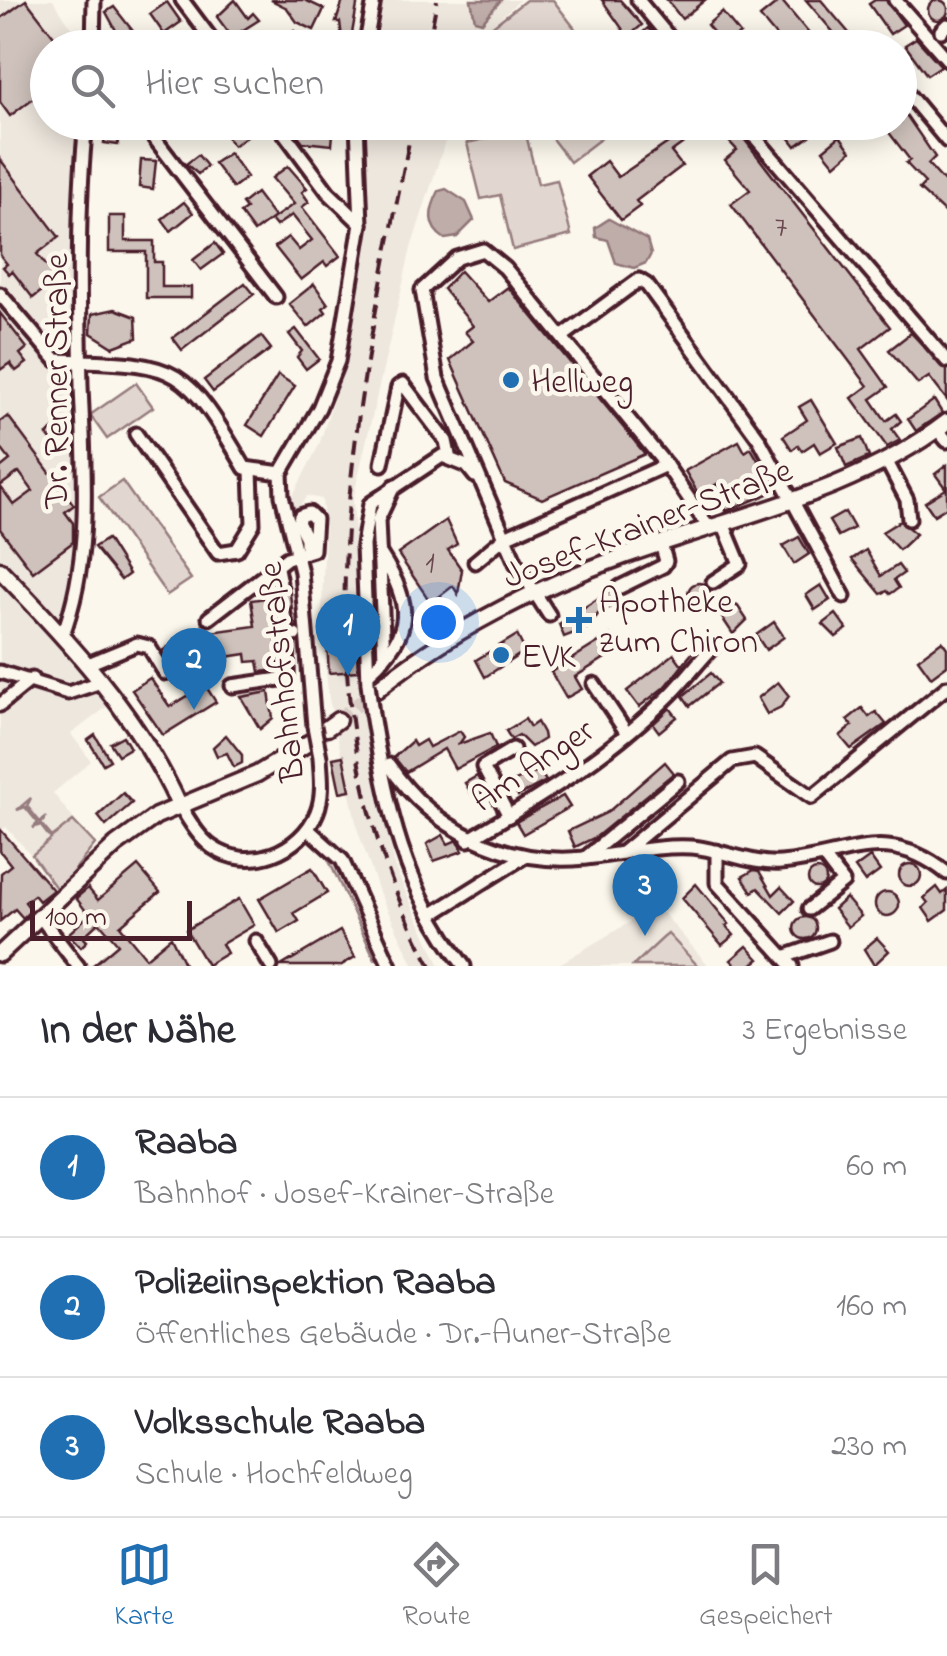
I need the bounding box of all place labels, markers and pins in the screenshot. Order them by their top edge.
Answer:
place label: Hellweg [531,358,633,409]
marker: Hellweg [500,369,522,391]
place label: Apotheke zum Chiron [599,578,758,669]
pin: 1 [316,594,380,676]
marker: Apotheke zum Chiron [568,609,590,631]
pin: 2 [162,628,226,710]
place label: EVK [521,633,576,684]
marker: EVK [490,644,512,666]
pin: 3 [612,854,678,936]

